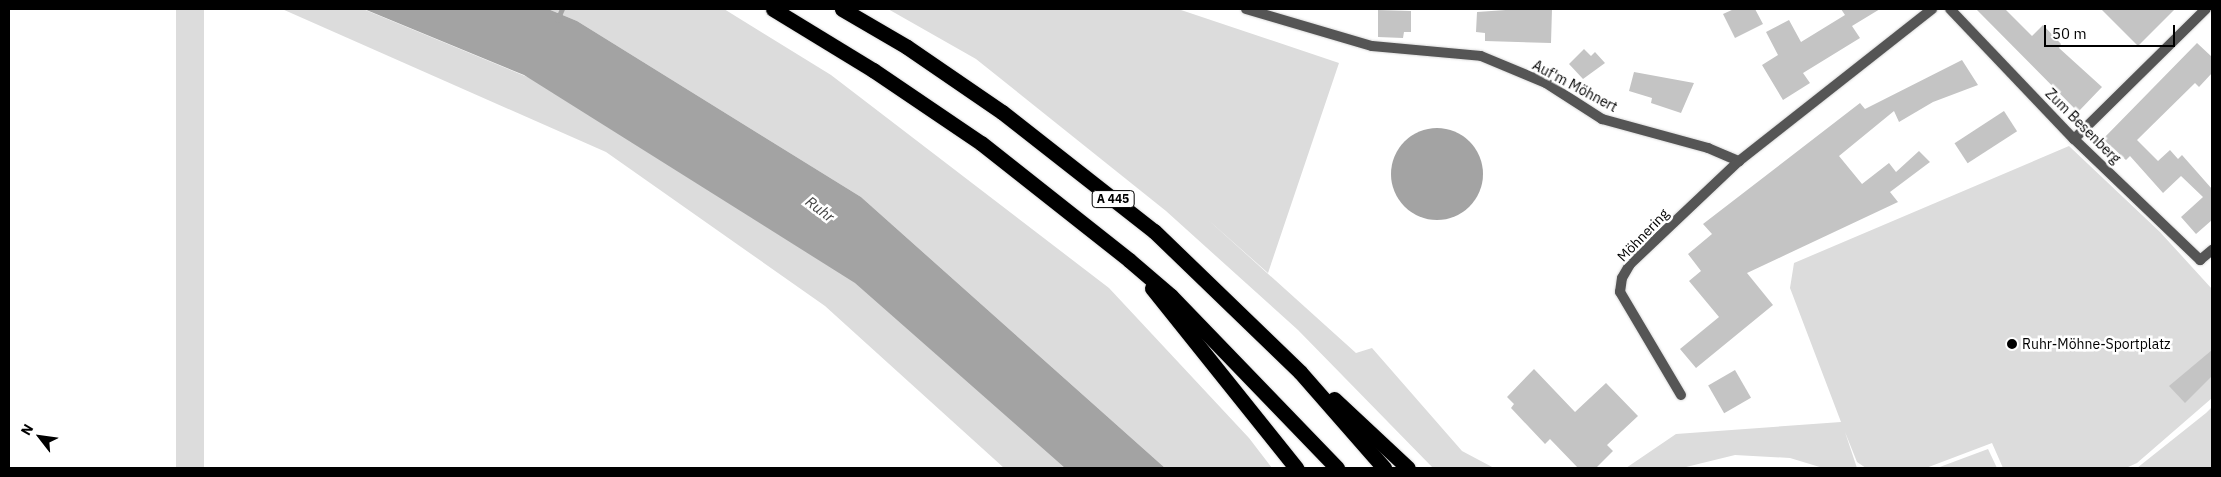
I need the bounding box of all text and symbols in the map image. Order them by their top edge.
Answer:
scale bar [2046,15,2177,47]
text: 50 m [2052,24,2087,43]
street label: Auf'm Möhnert [1530,57,1620,115]
street label: Zum Besenberg [2042,85,2124,167]
road number: A 445 [1090,190,1136,208]
water label: Ruhr [802,192,838,226]
street label: Möhnering [1614,205,1672,265]
place label: Ruhr-Möhne-Sportplatz [2022,336,2171,352]
marker: Ruhr-Möhne-Sportplatz [2006,338,2018,350]
north arrow [15,412,65,462]
text: N [17,421,37,438]

